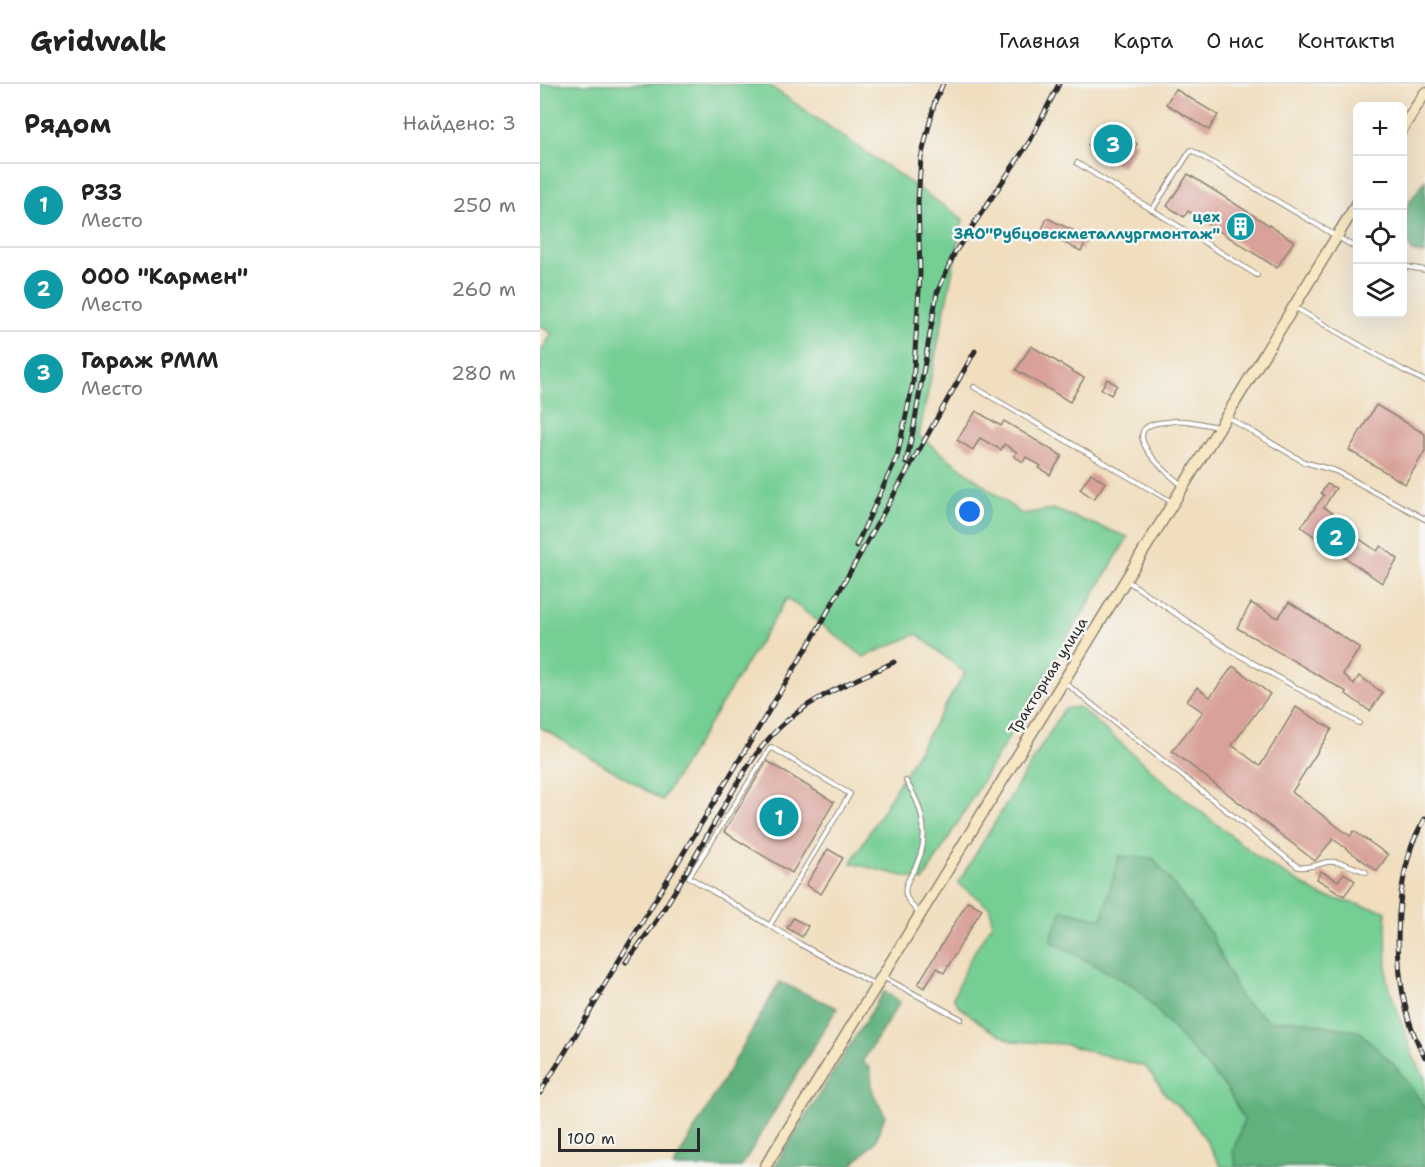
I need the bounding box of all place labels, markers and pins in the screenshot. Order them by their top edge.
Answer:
pin: 3 [1094,122,1132,166]
place label: цех ЗАО"Рубцовскметаллургмонтаж" [954,207,1220,244]
building icon: цех ЗАО"Рубцовскметаллургмонтаж" [1225,210,1257,242]
pin: 2 [1316,514,1356,560]
pin: 1 [760,794,798,840]

